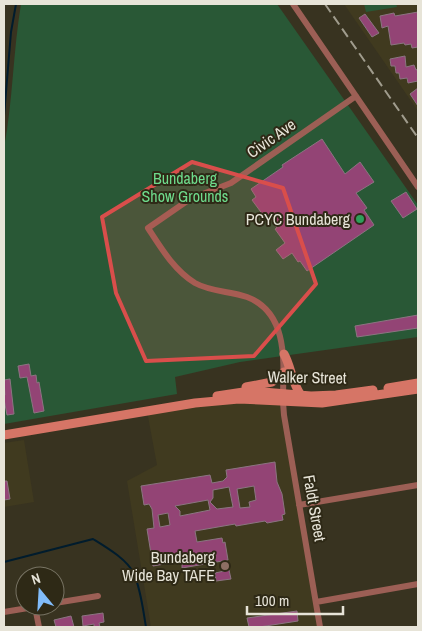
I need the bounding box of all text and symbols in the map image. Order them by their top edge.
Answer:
street label: Civic Ave [242,113,300,163]
park label: Bundaberg Show Grounds [142,167,228,207]
place label: PCYC Bundaberg [246,208,351,230]
marker: PCYC Bundaberg [354,213,366,225]
street label: Walker Street [267,365,347,389]
street label: Faldt Street [298,473,332,543]
place label: Bundaberg Wide Bay TAFE [122,546,216,586]
marker: Bundaberg Wide Bay TAFE [219,560,231,572]
north arrow [15,566,65,616]
text: N [29,569,43,588]
scale bar [247,584,343,616]
text: 100 m [255,590,289,611]

